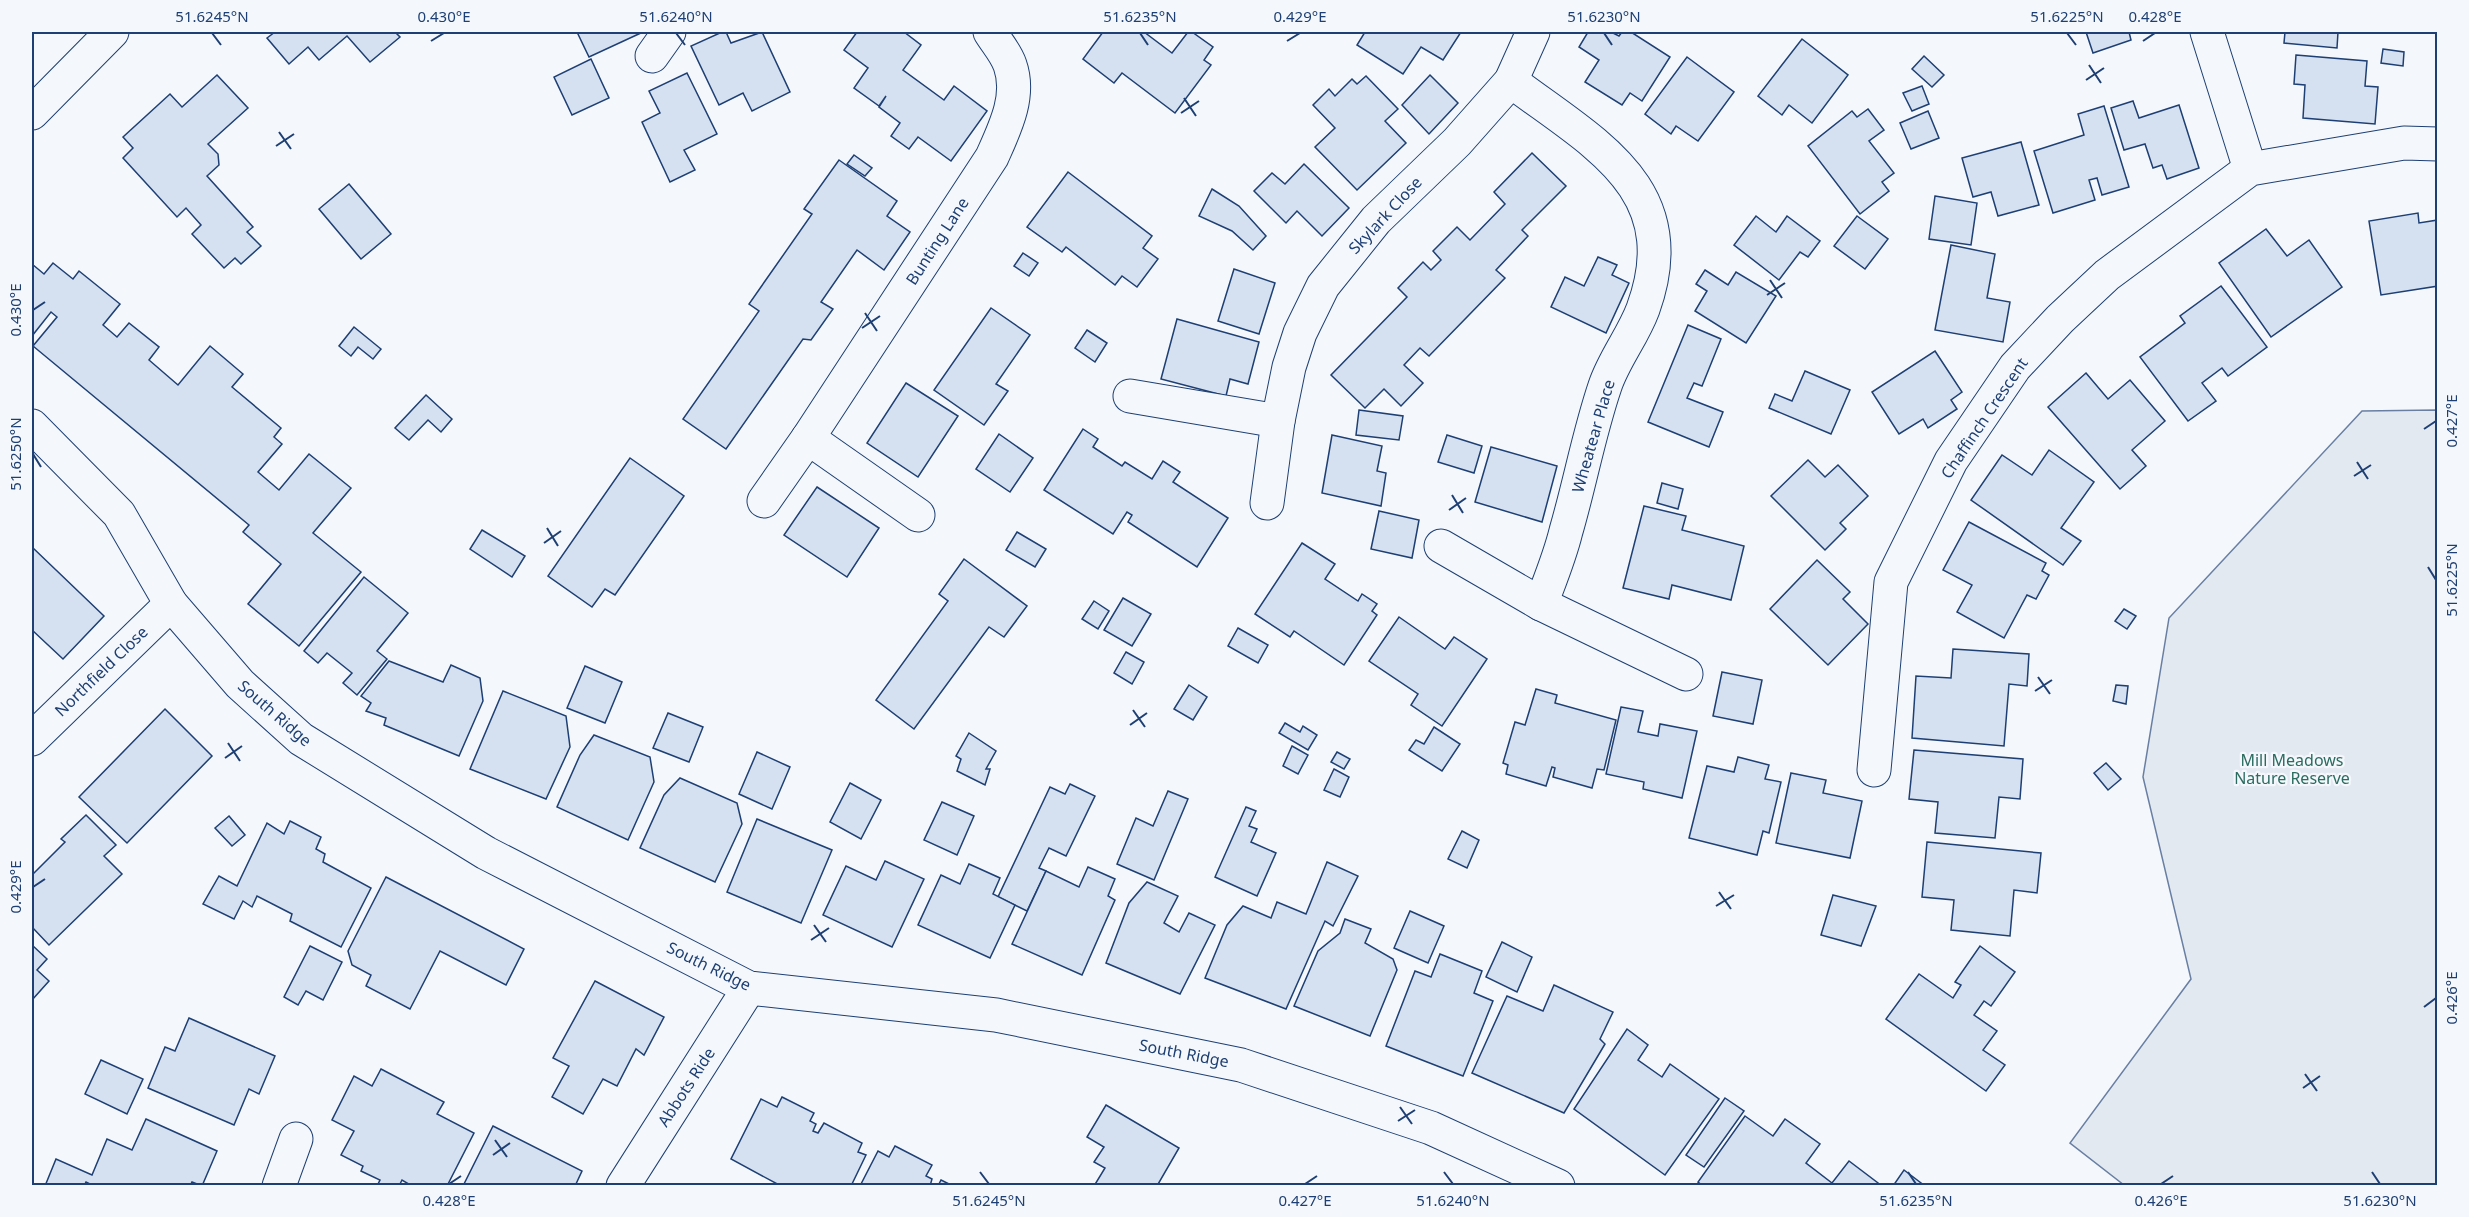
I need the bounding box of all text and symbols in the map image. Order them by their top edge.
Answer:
text: 51.6245°N [175,6,249,26]
text: 0.430°E [417,6,471,26]
text: 51.6240°N [639,6,713,26]
text: 51.6235°N [1103,6,1177,26]
text: 0.429°E [1273,6,1327,26]
text: 51.6230°N [1567,6,1641,26]
text: 51.6225°N [2030,6,2104,26]
text: 0.428°E [2128,6,2182,26]
street label: Skylark Close [1343,171,1427,259]
street label: Bunting Lane [900,193,974,289]
text: 0.430°E [5,283,25,337]
street label: Chaffinch Crescent [1935,353,2033,483]
street label: Wheatear Place [1566,377,1620,495]
text: 0.427°E [2441,394,2461,448]
text: 51.6250°N [5,417,25,491]
text: 51.6225°N [2441,543,2461,617]
street label: Northfield Close [50,621,152,721]
street label: South Ridge [233,675,317,751]
park label: Mill Meadows Nature Reserve [2234,749,2350,789]
text: 0.429°E [5,860,25,914]
street label: South Ridge [663,936,755,996]
text: 0.426°E [2441,971,2461,1025]
street label: South Ridge [1137,1034,1231,1072]
street label: Abbots Ride [652,1043,720,1131]
text: 0.428°E [422,1190,476,1210]
text: 51.6245°N [952,1190,1026,1210]
text: 0.427°E [1278,1190,1332,1210]
text: 51.6240°N [1416,1190,1490,1210]
text: 51.6235°N [1879,1190,1953,1210]
text: 0.426°E [2134,1190,2188,1210]
text: 51.6230°N [2343,1190,2417,1210]

